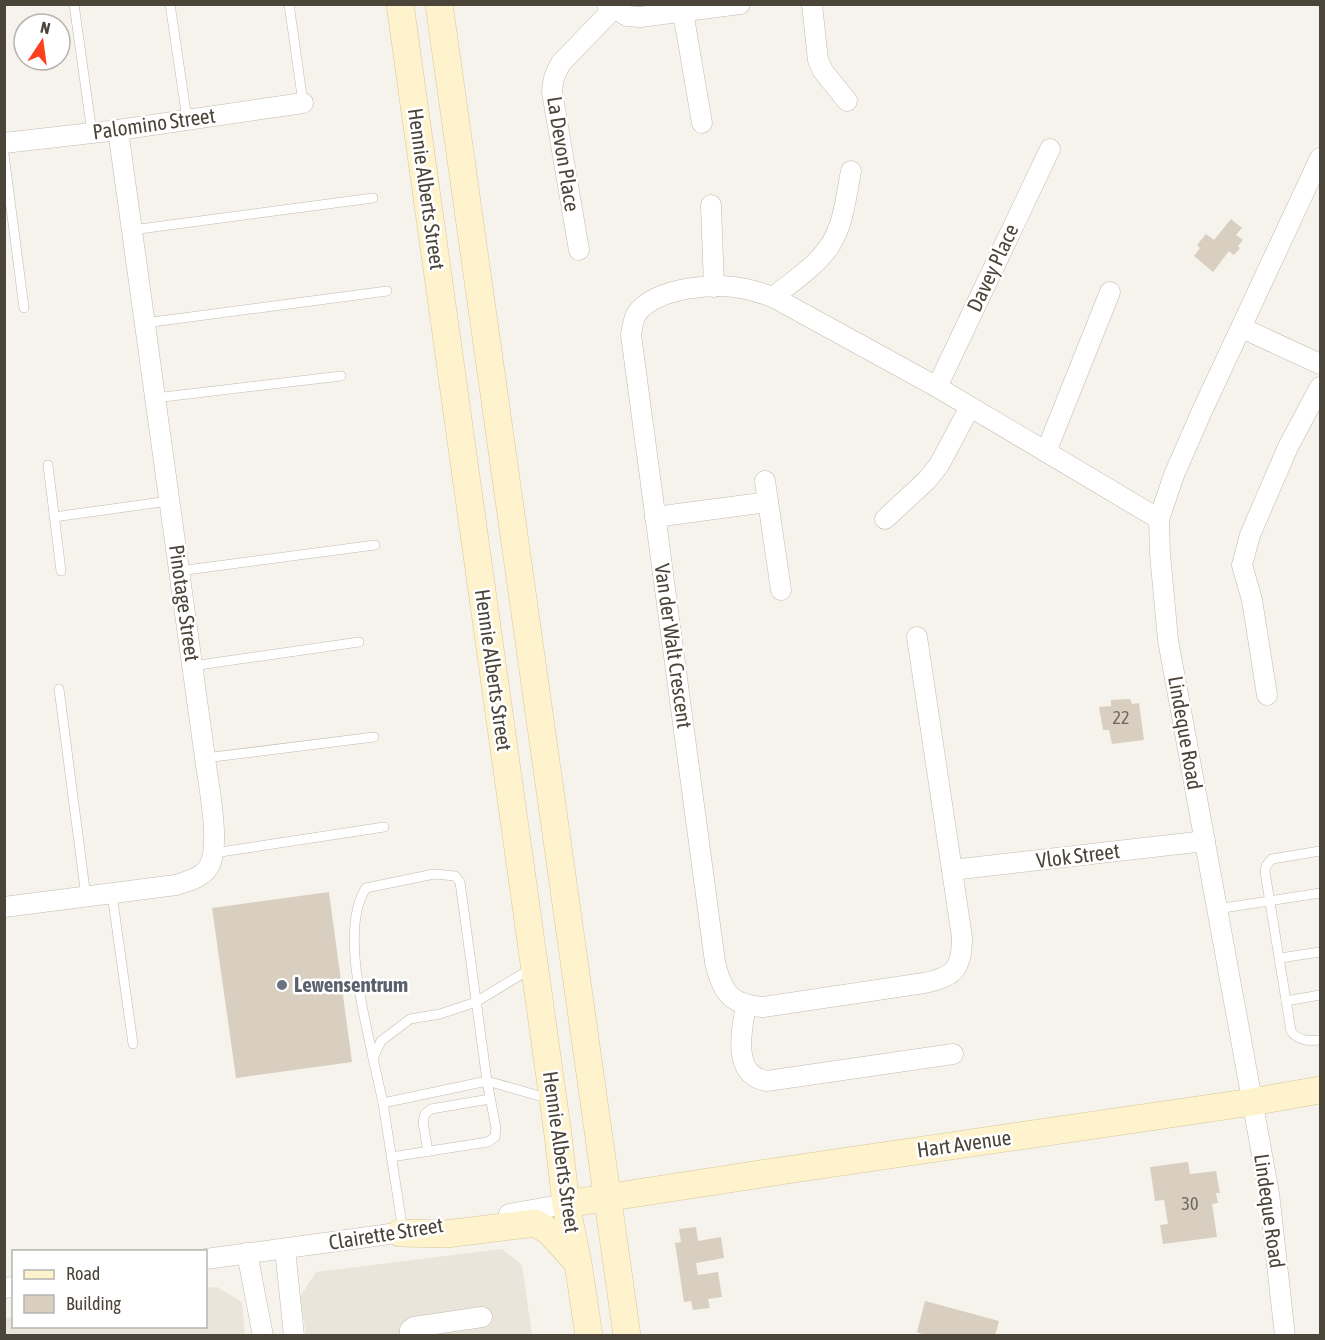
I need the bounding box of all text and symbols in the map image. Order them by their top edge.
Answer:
north arrow [12,12,72,72]
text: N [39,18,52,37]
street label: La Devon Place [543,95,585,213]
street label: Palomino Street [91,103,217,144]
street label: Hennie Alberts Street [404,106,450,271]
street label: Davey Place [961,220,1023,315]
street label: Pinotage Street [165,543,205,663]
street label: Van der Walt Crescent [651,562,697,730]
street label: Hennie Alberts Street [471,587,517,752]
street label: Lindeque Road [1164,674,1208,792]
house number: 22 [1113,707,1129,728]
street label: Vlok Street [1035,838,1121,872]
place label: Lewensentrum [294,972,408,996]
marker: Lewensentrum [275,978,289,992]
street label: Hennie Alberts Street [539,1069,585,1234]
street label: Hart Avenue [915,1125,1013,1162]
street label: Lindeque Road [1250,1152,1290,1270]
house number: 30 [1182,1193,1198,1214]
street label: Clairette Street [327,1212,445,1254]
legend [12,1250,207,1328]
text: Road [66,1263,100,1284]
text: Building [66,1293,121,1314]

